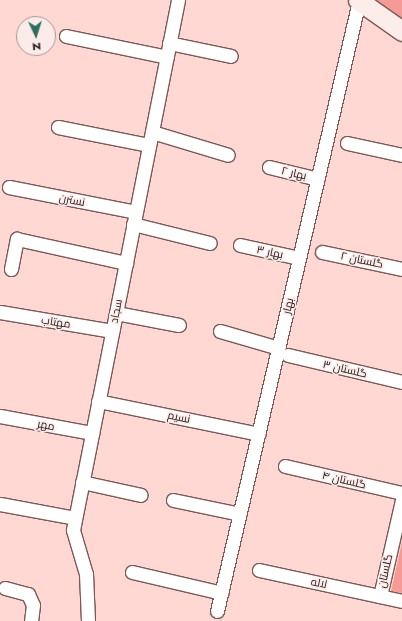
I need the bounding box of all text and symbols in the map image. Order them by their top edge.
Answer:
north arrow [16,16,56,56]
text: N [32,39,42,55]
street label: بهار ۲ [280,164,308,182]
street label: نسترن [58,191,86,209]
street label: بهار ۳ [255,243,285,261]
street label: گلستان ۲ [340,249,384,271]
street label: بهار [280,297,296,315]
street label: سجاد [107,298,125,324]
street label: مهتاب [40,313,72,331]
street label: گلستان ۳ [322,358,368,380]
street label: نسیم [166,408,192,426]
street label: مهر [36,417,56,433]
street label: گلستان ۴ [321,469,367,491]
street label: گلستان [375,553,395,589]
street label: لاله [310,575,328,591]

